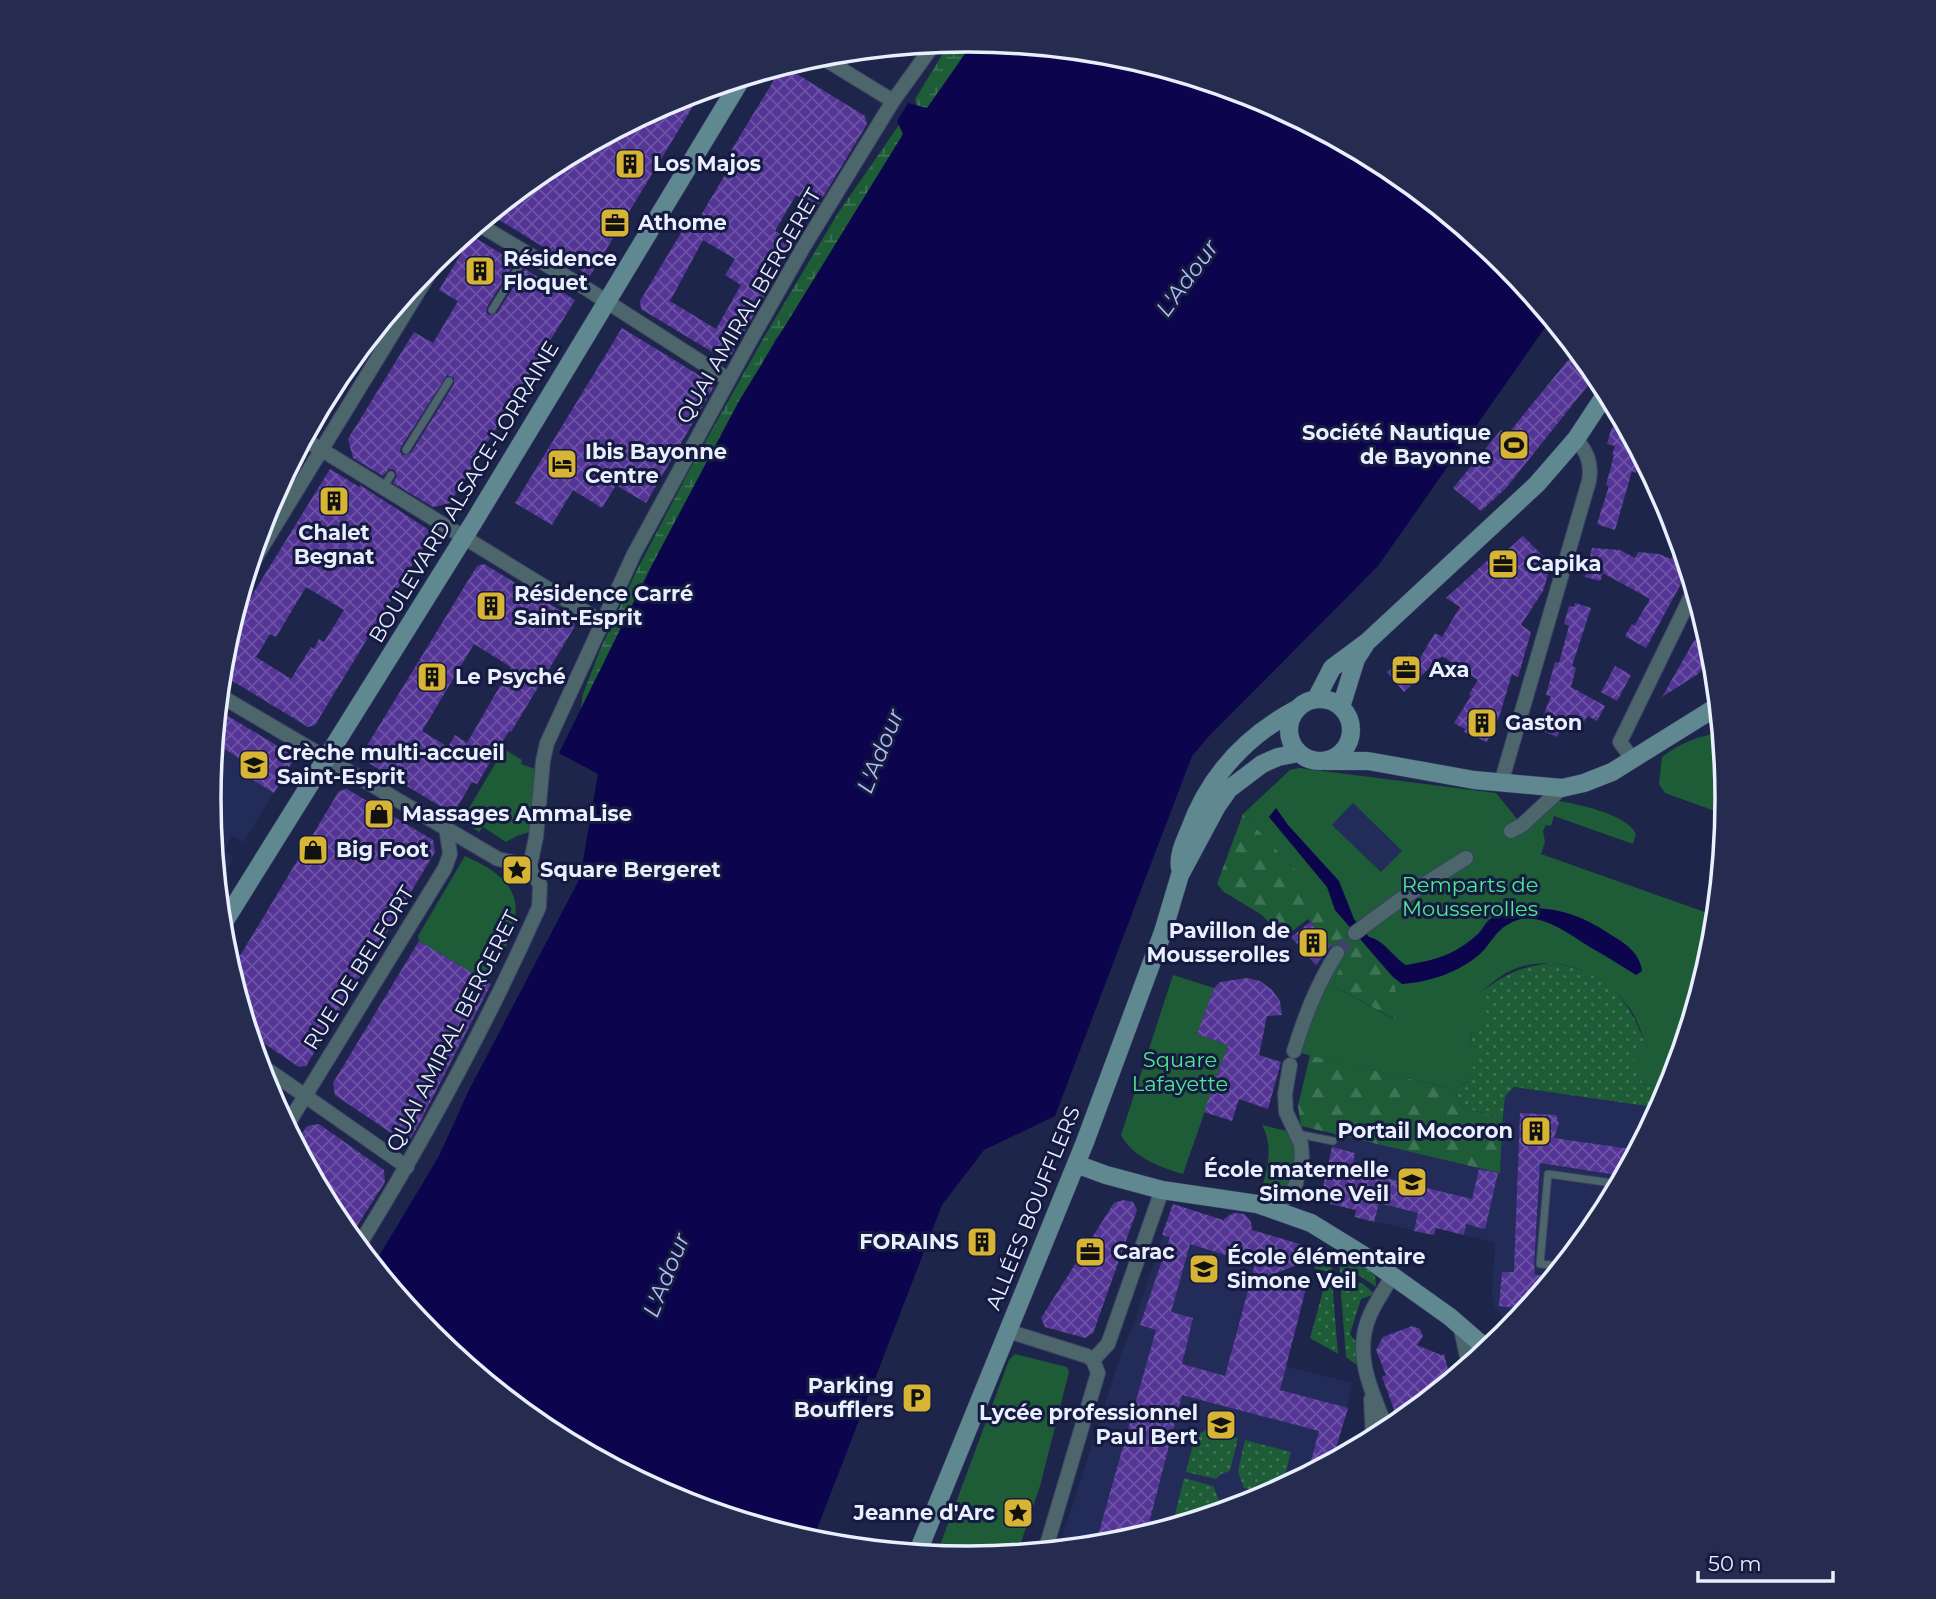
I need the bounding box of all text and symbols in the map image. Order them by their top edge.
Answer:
building icon: Los Majos [613,147,647,181]
place label: Los Majos [653,151,761,176]
street label: QUAI AMIRAL BERGERET [671,184,826,428]
office icon: Athome [598,206,632,240]
place label: Athome [637,210,727,235]
water label: L'Adour [1150,233,1225,322]
place label: Résidence Floquet [503,246,617,295]
building icon: Résidence Floquet [463,254,497,288]
street label: BOULEVARD ALSACE-LORRAINE [363,336,564,647]
place label: Société Nautique de Bayonne [1302,420,1491,469]
sports icon: Société Nautique de Bayonne [1497,428,1531,462]
place label: Ibis Bayonne Centre [585,439,727,488]
hotel icon: Ibis Bayonne Centre [545,447,579,481]
building icon: Chalet Begnat [317,484,351,518]
place label: Chalet Begnat [294,520,374,569]
office icon: Capika [1486,547,1520,581]
place label: Capika [1526,551,1601,576]
place label: Résidence Carré Saint-Esprit [514,581,693,630]
building icon: Résidence Carré Saint-Esprit [474,589,508,623]
office icon: Axa [1389,653,1423,687]
place label: Axa [1428,657,1470,682]
building icon: Le Psyché [415,660,449,694]
place label: Le Psyché [455,664,566,689]
water label: L'Adour [850,704,910,797]
building icon: Gaston [1465,706,1499,740]
place label: Gaston [1505,710,1582,735]
place label: Crèche multi-accueil Saint-Esprit [277,740,505,789]
school or university icon: Crèche multi-accueil Saint-Esprit [237,748,271,782]
shop icon: Massages AmmaLise [362,797,396,831]
place label: Massages AmmaLise [402,801,632,826]
shop icon: Big Foot [296,833,330,867]
place label: Big Foot [336,837,429,862]
place icon: Square Bergeret [500,853,534,887]
place label: Square Bergeret [540,857,721,882]
park label: Remparts de Mousserolles [1402,872,1538,921]
street label: RUE DE BELFORT [298,881,419,1054]
street label: QUAI AMIRAL BERGERET [381,906,524,1155]
place label: Pavillon de Mousserolles [1147,918,1290,967]
building icon: Pavillon de Mousserolles [1296,926,1330,960]
park label: Square Lafayette [1132,1047,1228,1096]
street label: ALLÉES BOUFFLERS [980,1102,1085,1313]
building icon: Portail Mocoron [1519,1114,1553,1148]
place label: Portail Mocoron [1337,1118,1513,1143]
place label: École maternelle Simone Veil [1204,1157,1389,1206]
school or university icon: École maternelle Simone Veil [1395,1165,1429,1199]
building icon: FORAINS [965,1225,999,1259]
water label: L'Adour [636,1228,696,1321]
place label: FORAINS [859,1229,959,1254]
office icon: Carac [1073,1235,1107,1269]
place label: Carac [1113,1239,1175,1264]
place label: École élémentaire Simone Veil [1227,1244,1425,1293]
school or university icon: École élémentaire Simone Veil [1187,1252,1221,1286]
place label: Parking Boufflers [794,1373,894,1422]
parking icon: Parking Boufflers [900,1381,934,1415]
place label: Lycée professionnel Paul Bert [979,1400,1198,1449]
school or university icon: Lycée professionnel Paul Bert [1204,1408,1238,1442]
place icon: Jeanne d'Arc [1001,1496,1035,1530]
place label: Jeanne d'Arc [853,1500,996,1525]
scale bar [1698,1540,1833,1584]
text: 50 m [1708,1551,1762,1576]

